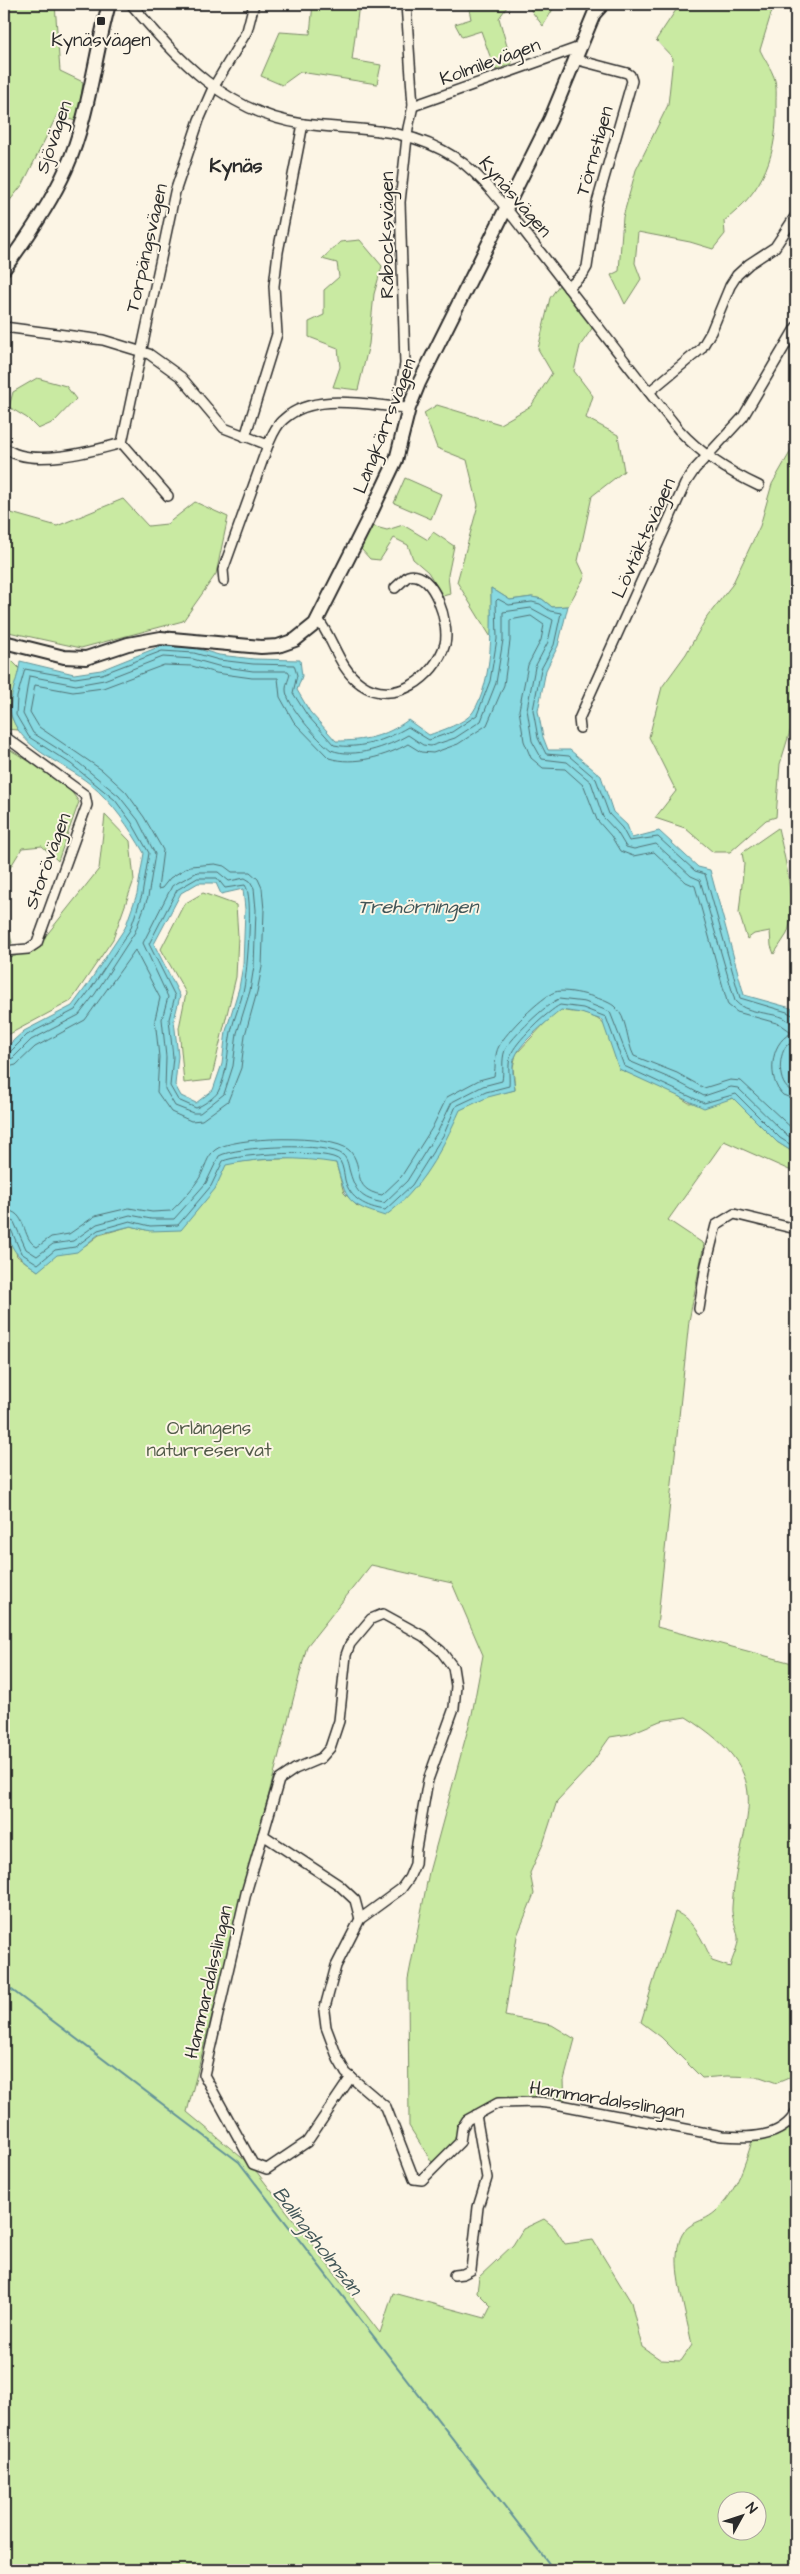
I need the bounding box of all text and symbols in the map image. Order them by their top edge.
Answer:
marker: Kynäsvägen [95,15,107,27]
place label: Kynäsvägen [51,27,151,55]
street label: Kolmilevägen [436,31,544,94]
street label: Sjövägen [29,97,80,177]
street label: Törnstigen [569,103,622,199]
street label: Kynäsvägen [471,151,558,244]
district label: Kynäs [209,152,263,181]
street label: Råbocksvägen [374,172,402,298]
street label: Torpängsvägen [119,181,176,315]
street label: Långkärrsvägen [347,354,424,498]
street label: Lövtäktsvägen [605,474,683,603]
street label: Storövägen [18,809,79,913]
water label: Trehörningen [358,893,480,922]
park label: Orlångens naturreservat [146,1415,272,1464]
street label: Hammardalsslingan [178,1903,241,2062]
street label: Hammardalsslingan [527,2074,686,2127]
water label: Balingsholmsån [265,2181,370,2303]
north arrow [718,2492,768,2542]
text: N [741,2498,762,2518]

